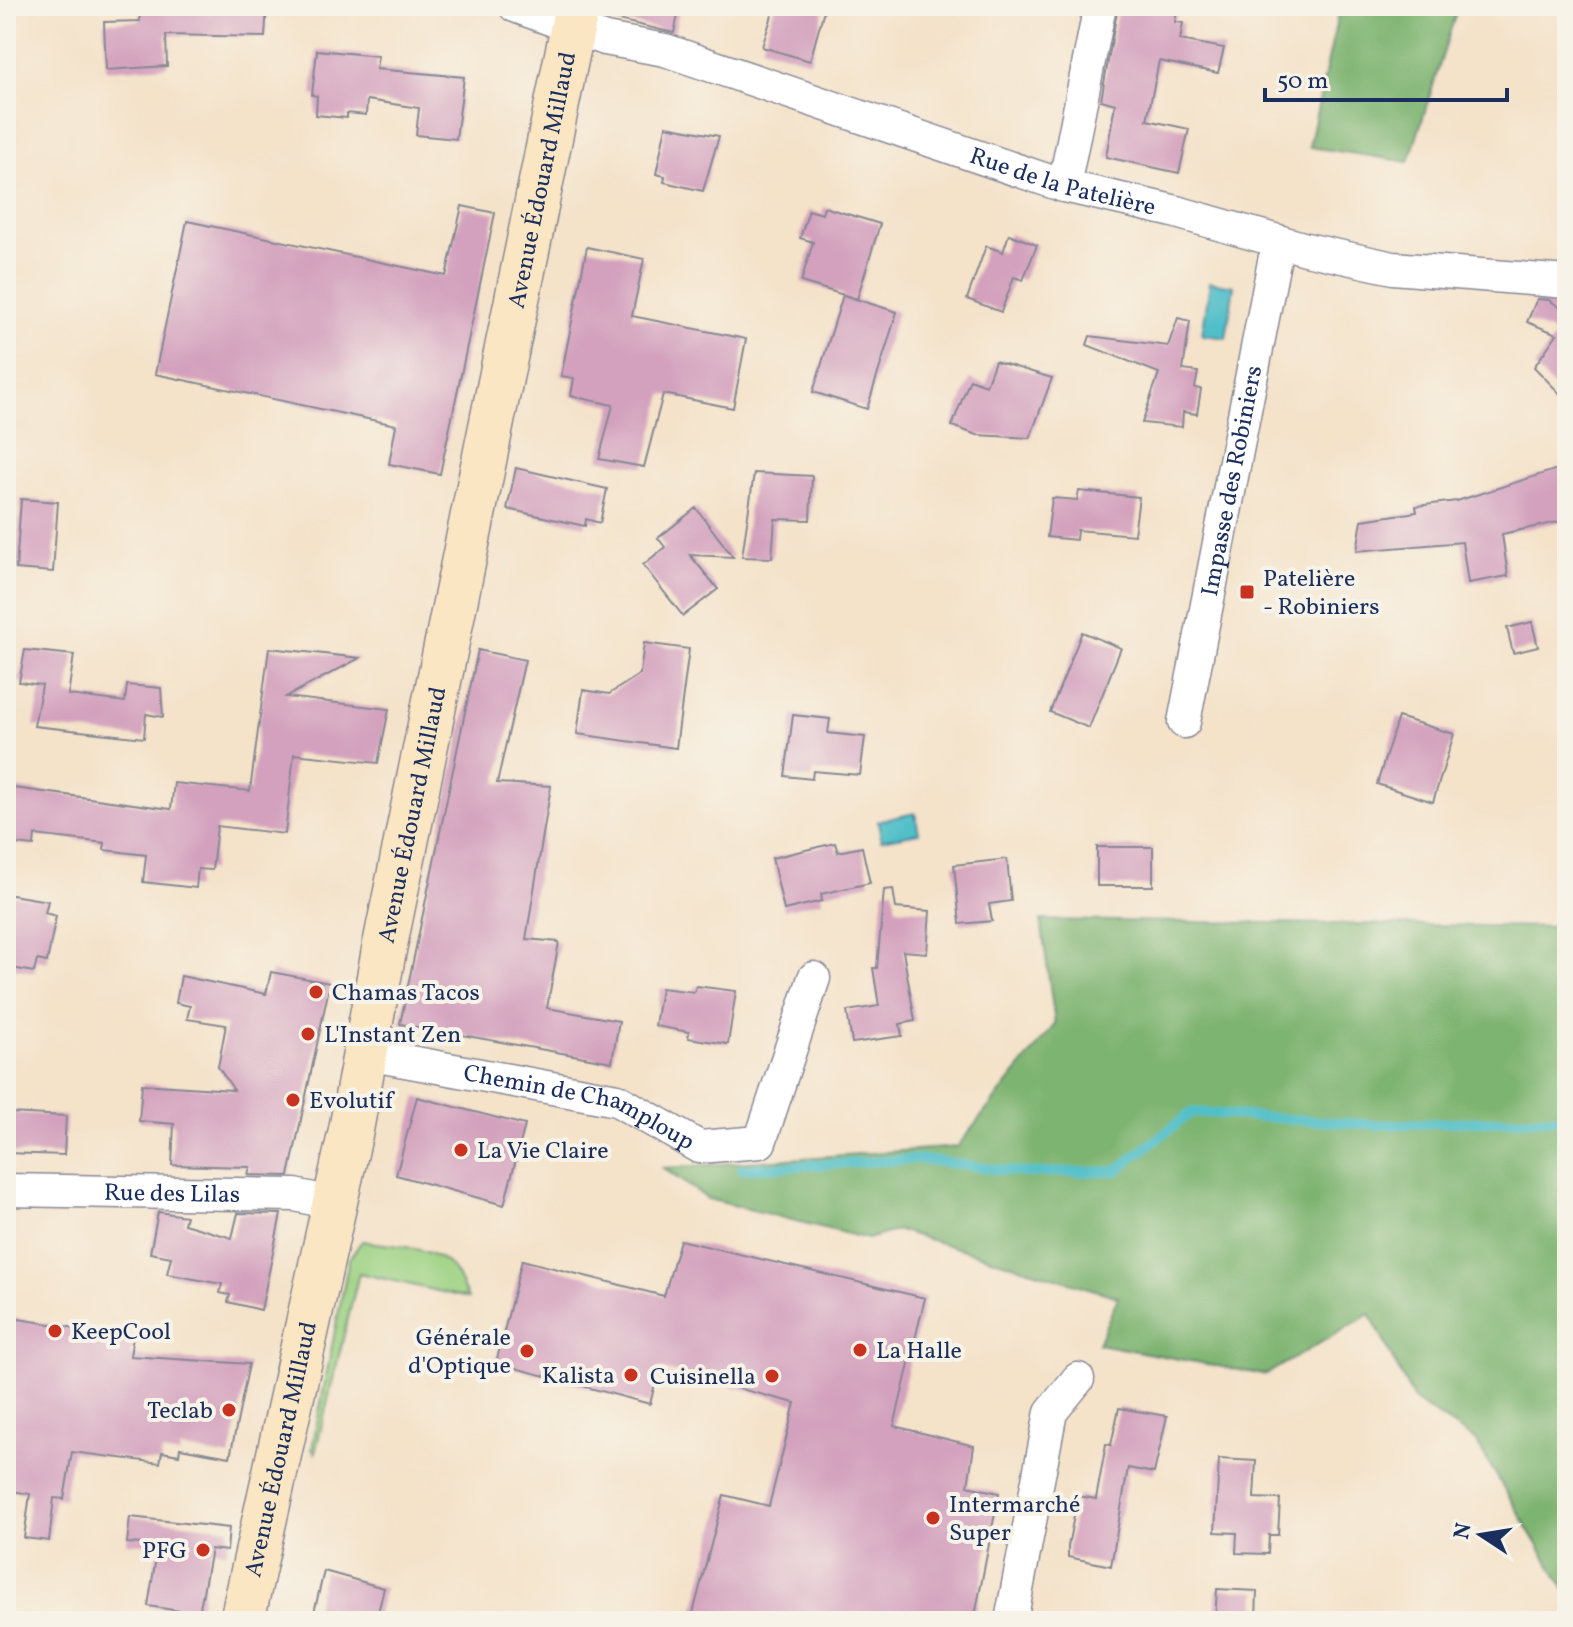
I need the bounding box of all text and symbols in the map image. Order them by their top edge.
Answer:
street label: Avenue Édouard Millaud [501,49,586,312]
scale bar [1265,52,1507,102]
text: 50 m [1277,65,1329,99]
street label: Rue de la Patelière [965,140,1159,225]
street label: Impasse des Robiniers [1194,363,1272,599]
place label: Patelière - Robiniers [1263,563,1379,625]
marker: Patelière - Robiniers [1238,583,1256,601]
street label: Avenue Édouard Millaud [371,684,456,946]
place label: Chamas Tacos [332,977,480,1011]
marker: Chamas Tacos [307,983,325,1001]
place label: L'Instant Zen [324,1019,461,1053]
marker: L'Instant Zen [299,1025,317,1043]
street label: Chemin de Champloup [461,1057,700,1160]
place label: Evolutif [309,1085,396,1119]
marker: Evolutif [284,1091,302,1109]
place label: La Vie Claire [477,1135,609,1169]
marker: La Vie Claire [452,1141,470,1159]
street label: Rue des Lilas [104,1177,240,1213]
place label: KeepCool [71,1316,171,1350]
street label: Avenue Édouard Millaud [237,1318,327,1581]
marker: KeepCool [46,1322,64,1340]
place label: Générale d'Optique [408,1322,511,1384]
place label: La Halle [876,1335,962,1369]
marker: La Halle [851,1341,869,1359]
marker: Générale d'Optique [518,1342,536,1360]
place label: Kalista [542,1360,615,1394]
place label: Cuisinella [650,1361,756,1395]
marker: Kalista [622,1366,640,1384]
marker: Cuisinella [763,1367,781,1385]
place label: Teclab [147,1395,213,1429]
marker: Teclab [220,1401,238,1419]
place label: Intermarché Super [949,1489,1081,1551]
north arrow [1441,1495,1521,1575]
marker: Intermarché Super [924,1509,942,1527]
text: N [1447,1520,1481,1542]
place label: PFG [142,1535,187,1569]
marker: PFG [194,1541,212,1559]

